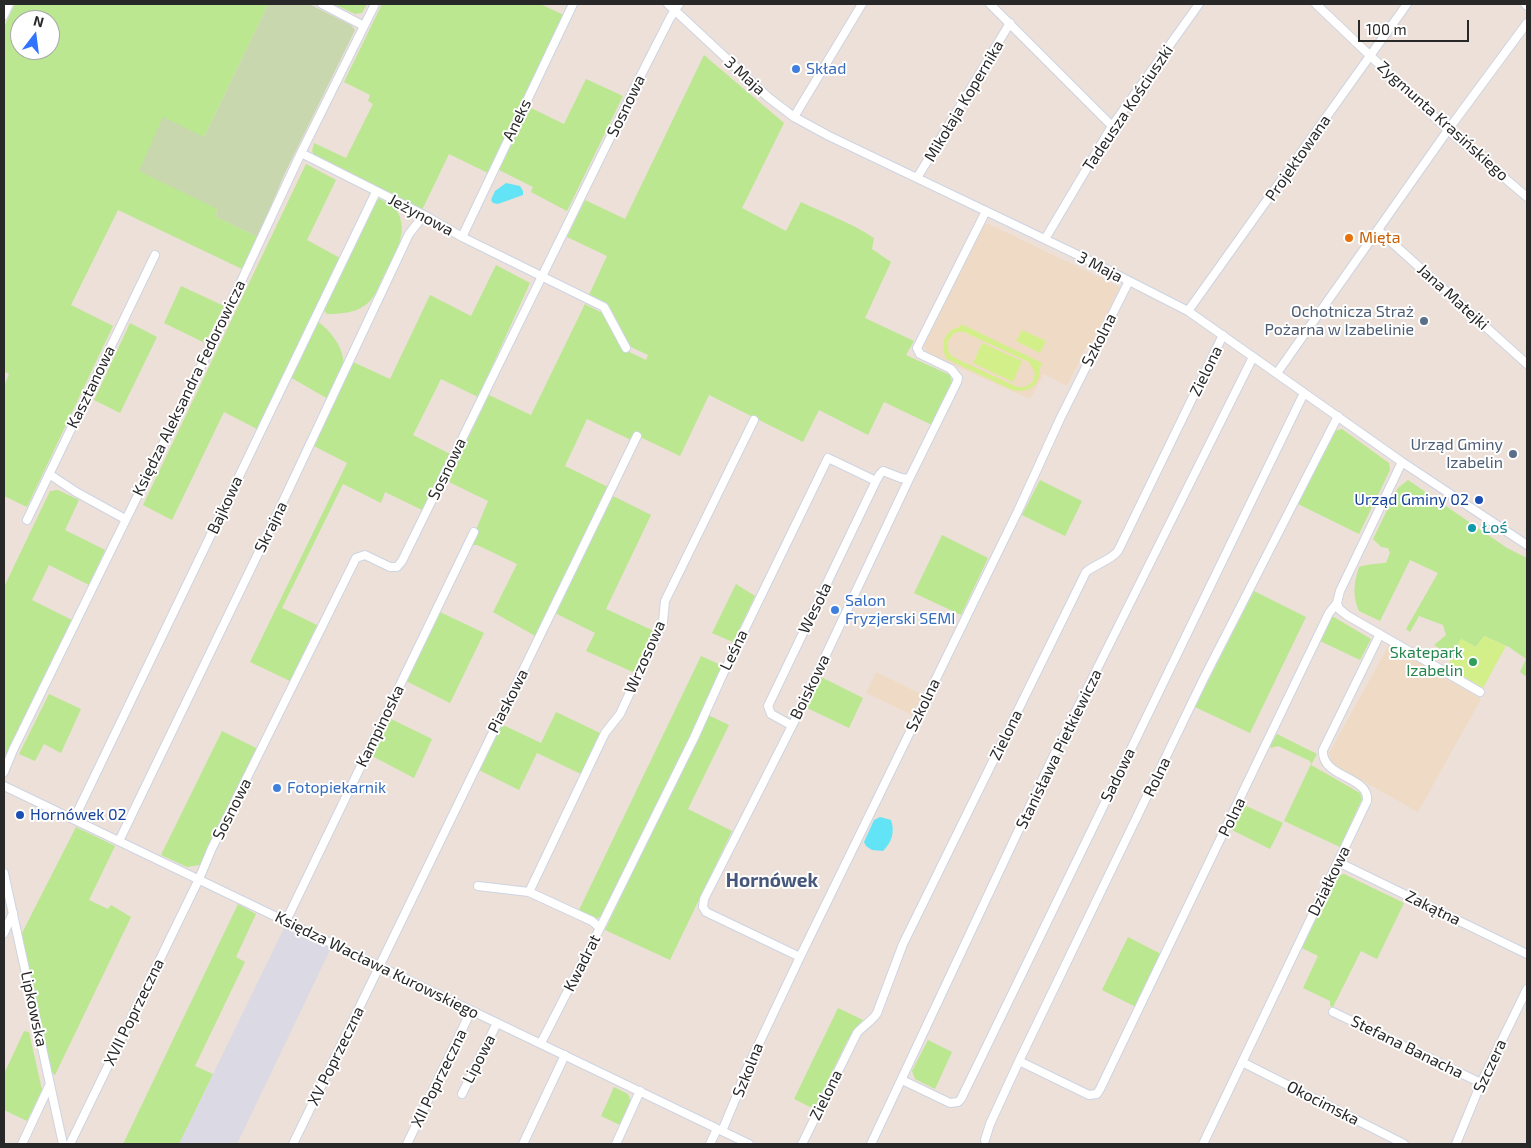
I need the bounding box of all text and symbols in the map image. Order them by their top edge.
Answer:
north arrow [10,10,60,60]
scale bar [1361,10,1472,42]
text: N [32,11,46,31]
text: 100 m [1366,20,1407,38]
street label: Mikołaja Kopernika [920,37,1008,165]
street label: Tadeusza Kościuszki [1079,41,1177,175]
street label: 3 Maja [721,53,769,99]
street label: Zygmunta Krasińskiego [1373,57,1513,185]
place label: Skład [806,59,846,79]
marker: Skład [790,63,802,75]
street label: Sosnowa [603,72,649,140]
street label: Aneks [499,96,535,144]
street label: Projektowana [1261,111,1335,205]
street label: Jeżynowa [385,190,457,240]
place label: Mięta [1359,228,1400,248]
marker: Mięta [1343,232,1355,244]
street label: 3 Maja [1074,248,1126,286]
street label: Jana Matejki [1413,260,1493,334]
street label: Księdza Aleksandra Fedorowicza [128,277,250,499]
place label: Ochotnicza Straż Pożarna w Izabelinie [1264,302,1414,340]
street label: Szkolna [1078,310,1120,370]
marker: Ochotnicza Straż Pożarna w Izabelinie [1418,315,1430,327]
street label: Kasztanowa [63,342,119,432]
street label: Zielona [1186,343,1226,399]
street label: Sosnowa [424,435,470,503]
place label: Urząd Gminy Izabelin [1410,435,1503,473]
marker: Urząd Gminy Izabelin [1507,448,1519,460]
street label: Bajkowa [203,473,247,537]
place label: Urząd Gminy 02 [1354,490,1469,510]
marker: Urząd Gminy 02 [1473,494,1485,506]
street label: Skrajna [250,498,292,556]
place label: Łoś [1482,518,1508,538]
marker: Łoś [1466,522,1478,534]
street label: Wesoła [794,579,836,637]
place label: Salon Fryzjerski SEMI [845,591,955,629]
marker: Salon Fryzjerski SEMI [829,604,841,616]
street label: Wrzosowa [620,618,670,696]
street label: Leśna [716,626,752,674]
place label: Skatepark Izabelin [1390,643,1463,681]
street label: Boiskowa [786,651,834,723]
marker: Skatepark Izabelin [1467,656,1479,668]
street label: Piaskowa [484,666,532,736]
street label: Stanisława Pietkiewicza [1012,666,1106,832]
street label: Szkolna [902,675,944,735]
street label: Kampinoska [352,682,408,770]
street label: Zielona [986,707,1026,763]
street label: Sadowa [1097,745,1139,805]
street label: Rolna [1139,754,1175,800]
street label: Sosnowa [208,775,256,843]
place label: Fotopiekarnik [287,778,386,798]
marker: Fotopiekarnik [271,782,283,794]
street label: Polna [1214,794,1250,840]
place label: Hornówek 02 [30,805,127,825]
marker: Hornówek 02 [14,809,26,821]
street label: Działkowa [1304,843,1354,919]
district label: Hornówek [726,870,818,892]
street label: Zakątna [1402,886,1464,930]
street label: Księdza Wacława Kurowskiego [272,907,482,1023]
street label: Kwadrat [559,931,605,995]
street label: XVII Poprzeczna [100,955,168,1069]
street label: Lipkowska [17,970,51,1048]
street label: XV Poprzeczna [304,1003,368,1109]
street label: Stefana Banacha [1348,1011,1466,1083]
street label: XII Poprzeczna [407,1026,471,1130]
street label: Lipowa [459,1031,499,1087]
street label: Szczera [1469,1036,1511,1096]
street label: Szkolna [728,1040,768,1100]
street label: Zielona [806,1067,846,1123]
street label: Okocimska [1284,1077,1362,1129]

